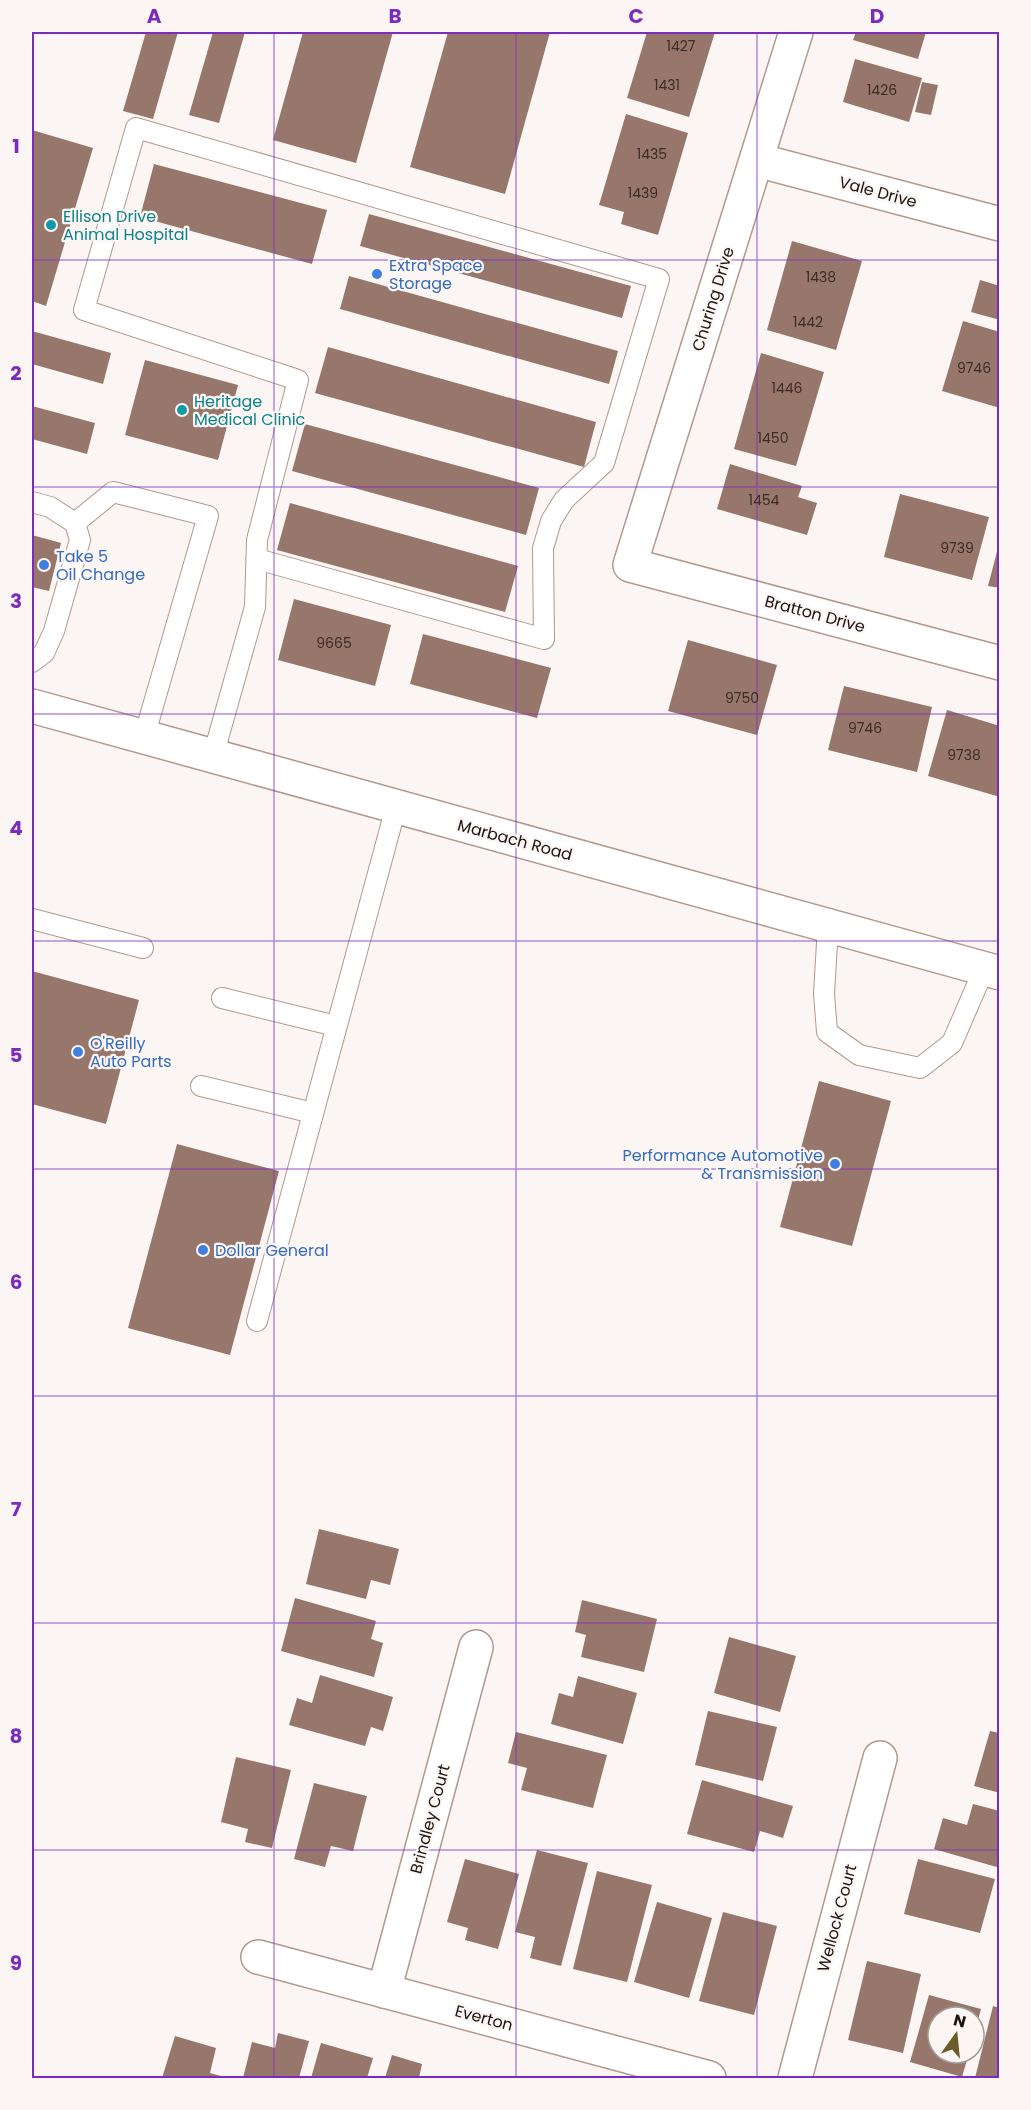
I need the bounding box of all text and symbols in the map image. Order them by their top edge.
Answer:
text: A [147,2,162,30]
text: B [388,2,402,30]
text: C [628,2,644,30]
text: D [870,2,884,30]
house number: 1427 [667,36,696,56]
house number: 1431 [654,75,680,95]
house number: 1426 [867,80,897,100]
text: 1 [12,132,20,160]
house number: 1435 [637,144,667,164]
street label: Vale Drive [836,171,920,213]
house number: 1439 [628,183,658,203]
place label: Ellison Drive Animal Hospital [63,205,188,246]
marker: Ellison Drive Animal Hospital [44,218,58,232]
street label: Churing Drive [686,244,740,354]
place label: Extra Space Storage [389,254,482,295]
marker: Extra Space Storage [370,267,384,281]
house number: 1438 [806,267,836,287]
house number: 1442 [793,312,823,332]
house number: 9746 [957,358,991,378]
text: 2 [10,359,22,387]
house number: 1446 [772,378,803,398]
place label: Heritage Medical Clinic [194,390,306,431]
marker: Heritage Medical Clinic [175,403,189,417]
house number: 1450 [758,428,788,448]
house number: 1454 [749,490,780,510]
house number: 9739 [940,538,974,558]
place label: Take 5 Oil Change [56,545,145,586]
marker: Take 5 Oil Change [37,558,51,572]
text: 3 [10,587,22,615]
street label: Bratton Drive [762,590,868,638]
house number: 9665 [316,633,352,653]
house number: 9750 [725,688,759,708]
house number: 9746 [848,718,882,738]
house number: 9738 [947,745,981,765]
text: 4 [9,814,23,842]
street label: Marbach Road [455,814,575,866]
place label: O'Reilly Auto Parts [90,1032,172,1073]
text: 5 [10,1041,23,1069]
marker: O'Reilly Auto Parts [71,1045,85,1059]
place label: Performance Automotive & Transmission [622,1144,823,1185]
marker: Performance Automotive & Transmission [828,1157,842,1171]
place label: Dollar General [215,1239,329,1262]
marker: Dollar General [196,1243,210,1257]
text: 6 [10,1268,22,1296]
text: 7 [11,1495,22,1523]
text: 8 [10,1722,22,1750]
street label: Brindley Court [404,1762,456,1876]
street label: Wellock Court [812,1861,862,1974]
text: 9 [10,1949,22,1977]
street label: Everton [452,1999,516,2037]
north arrow [926,2005,986,2065]
text: N [951,2008,969,2034]

